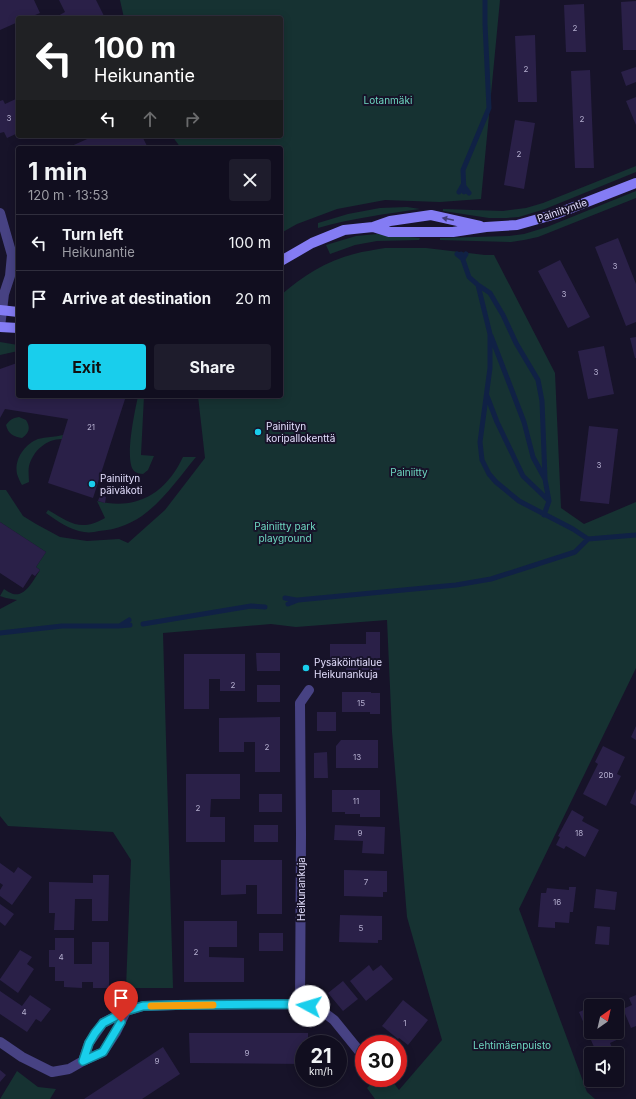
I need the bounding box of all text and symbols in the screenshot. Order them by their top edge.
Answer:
house number: 2 [573,23,578,33]
text: 100 m [94,31,176,65]
icon: left [28,32,80,84]
house number: 2 [524,64,529,74]
text: Heikunantie [94,65,195,86]
park label: Lotanmäki [364,94,412,106]
icon: left [97,108,119,130]
icon: ahead [139,108,161,130]
icon: right [181,108,203,130]
house number: 3 [7,113,12,123]
house number: 2 [580,114,585,124]
house number: 2 [517,149,522,159]
text: 1 min [28,157,87,186]
button: close [229,159,271,201]
text: 120 m · 13:53 [28,187,109,203]
street label: Painiityntie [536,196,589,224]
one-way arrow [442,215,454,221]
text: Turn left [62,225,123,244]
icon: left [28,232,50,254]
text: 100 m [229,233,271,252]
text: Heikunantie [62,244,135,260]
house number: 3 [613,261,618,271]
icon: arrive [28,288,50,310]
text: Arrive at destination [62,289,211,308]
text: 20 m [235,289,271,308]
house number: 3 [562,289,567,299]
button: Exit [28,344,146,390]
button: Share [154,344,271,390]
house number: 3 [594,367,599,377]
place label: Painiityn koripallokenttä [266,420,335,444]
house number: 21 [87,422,95,432]
marker: Painiityn koripallokenttä [253,427,263,437]
house number: 3 [597,460,602,470]
park label: Painiitty [390,466,428,478]
place label: Painiityn päiväkoti [100,472,142,496]
marker: Painiityn päiväkoti [87,479,97,489]
park label: Painiitty park playground [254,520,316,544]
place label: Pysäköintialue Heikunankuja [314,656,382,680]
marker: Pysäköintialue Heikunankuja [301,663,311,673]
house number: 2 [231,680,236,690]
house number: 15 [357,698,365,708]
house number: 2 [265,742,270,752]
house number: 13 [353,752,361,762]
house number: 20b [599,770,614,780]
house number: 11 [353,796,359,806]
house number: 2 [196,803,201,813]
house number: 9 [358,828,363,838]
house number: 18 [575,828,583,838]
street label: Heikunankuja [295,857,307,921]
house number: 7 [364,877,369,887]
house number: 16 [553,897,561,907]
house number: 5 [359,923,364,933]
house number: 2 [194,947,199,957]
house number: 4 [58,952,64,962]
pin [104,981,138,1022]
position arrow [288,985,330,1027]
icon: arrive [110,987,132,1009]
north arrow [584,999,624,1039]
map controls [584,999,624,1087]
house number: 4 [21,1007,27,1017]
house number: 1 [403,1018,407,1028]
speed limit sign: 30 [355,1035,407,1087]
park label: Lehtimäenpuisto [473,1039,551,1051]
text: 21 [310,1044,332,1068]
button: sound [584,1047,624,1087]
house number: 9 [245,1048,250,1058]
house number: 9 [155,1056,160,1066]
text: km/h [309,1065,333,1077]

